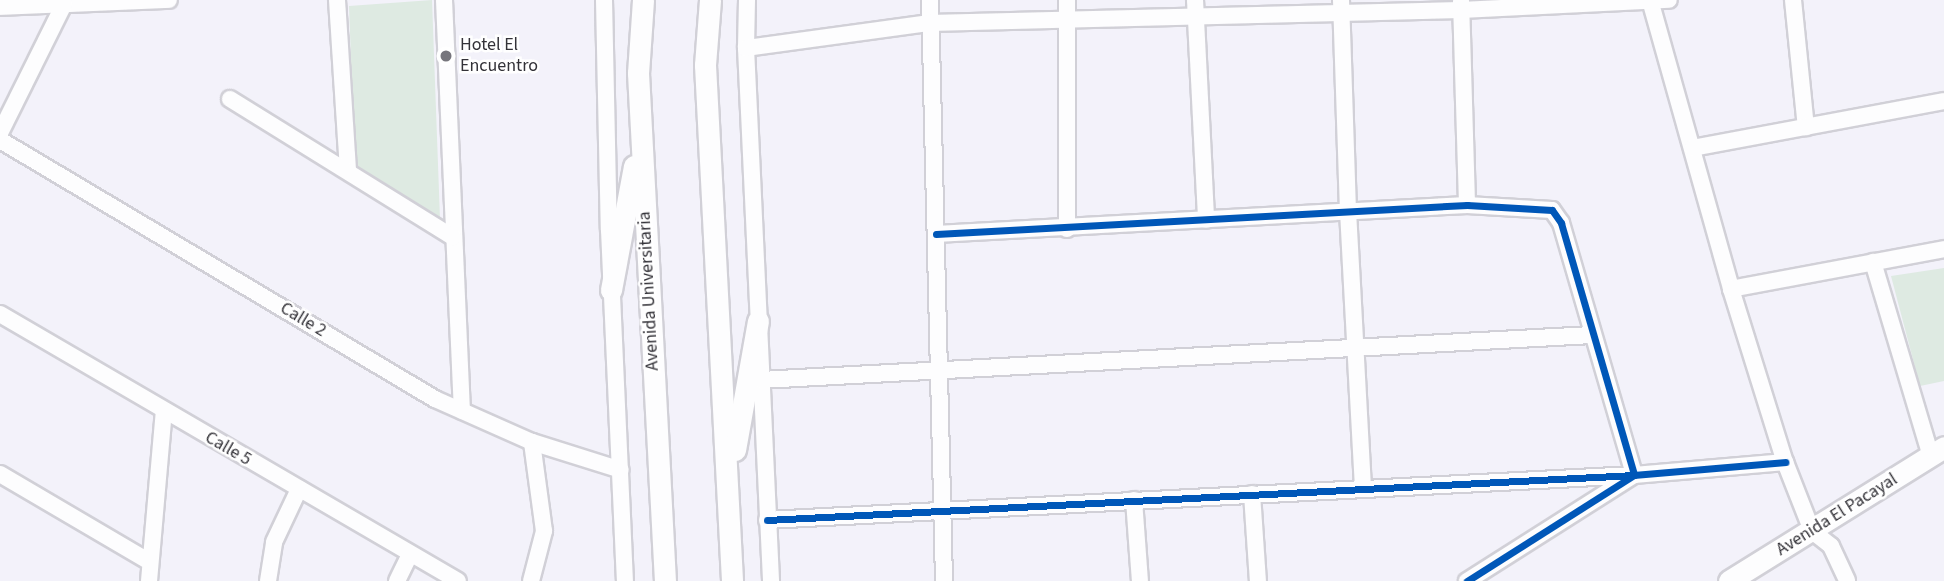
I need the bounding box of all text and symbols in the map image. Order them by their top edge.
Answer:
place label: Hotel El Encuentro [460,35,538,78]
marker: Hotel El Encuentro [438,48,454,64]
street label: Avenida Universitaria [634,211,664,371]
street label: Calle 2 [276,298,330,342]
street label: Calle 5 [201,427,255,471]
street label: Avenida El Pacayal [1772,469,1902,561]

